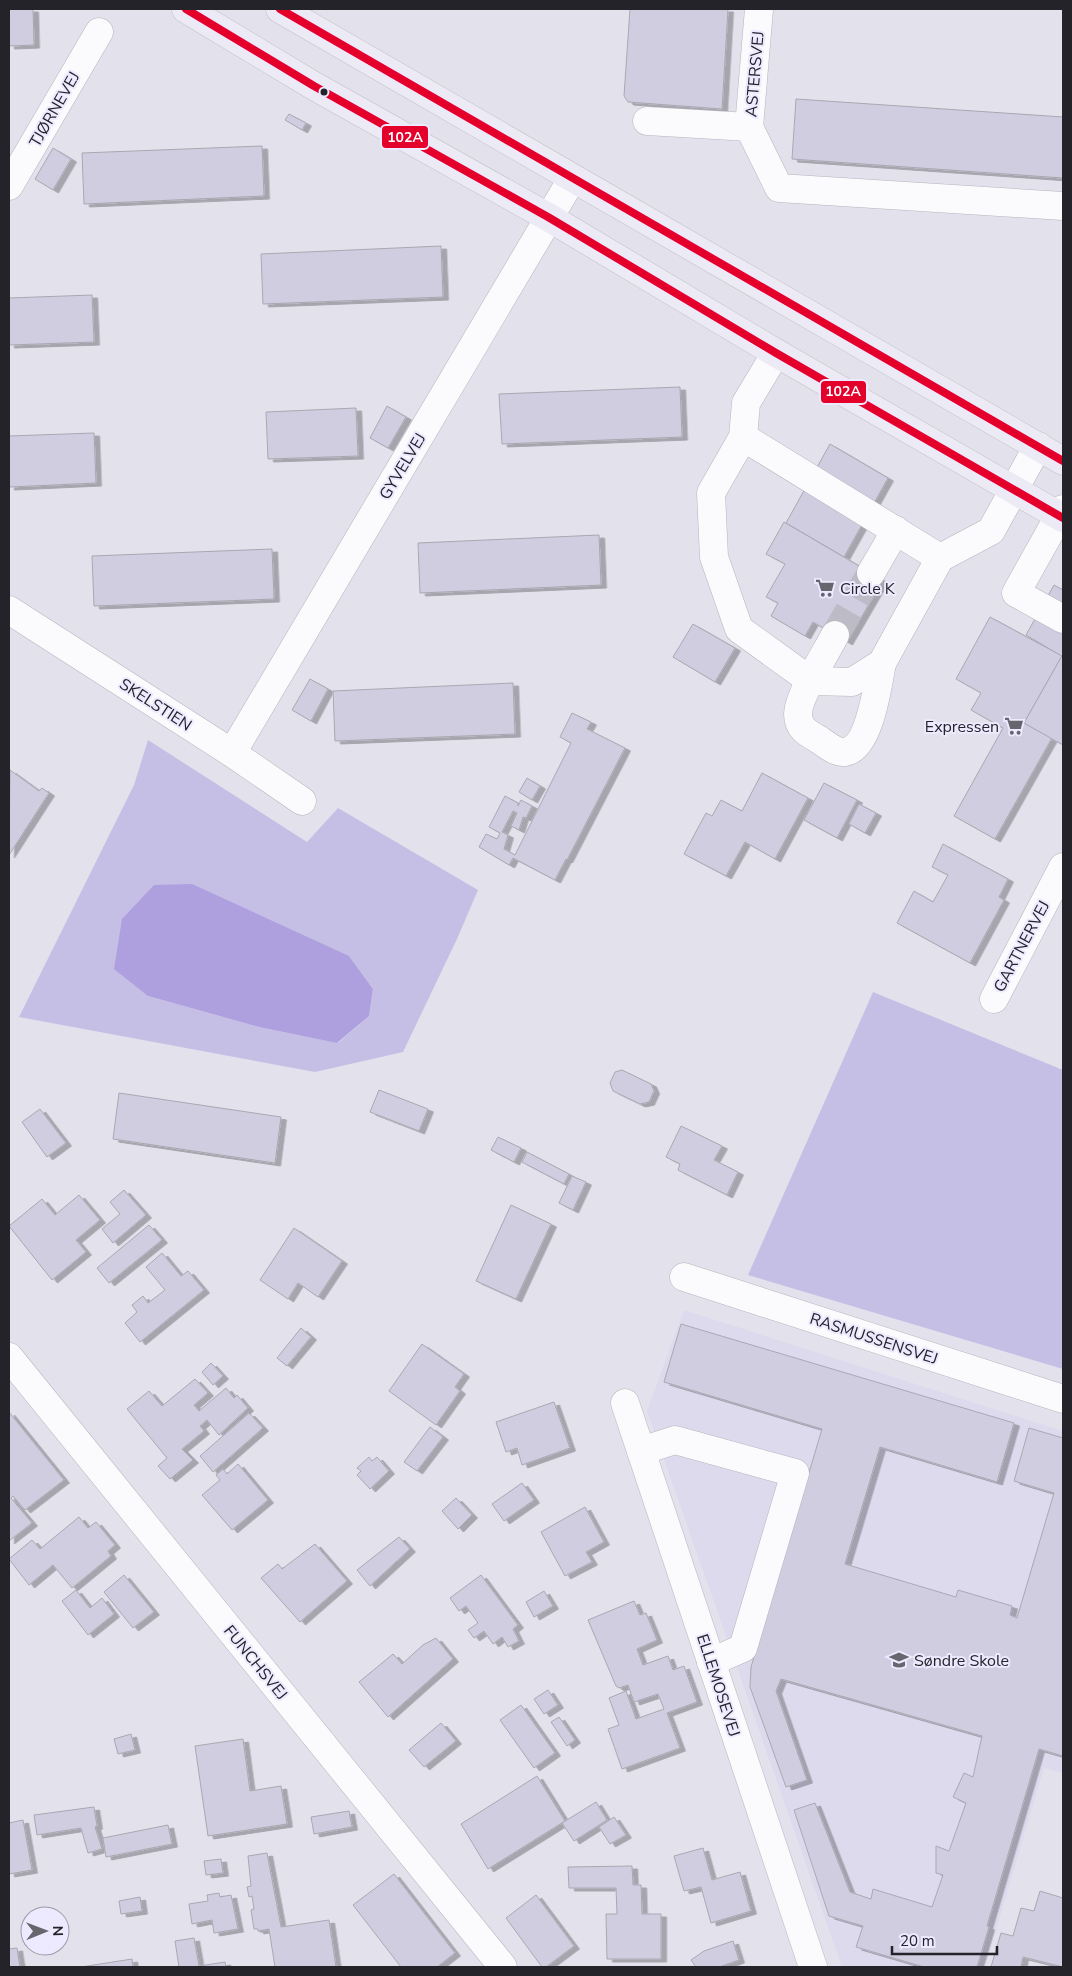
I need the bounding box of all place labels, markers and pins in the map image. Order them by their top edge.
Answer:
unlabelled marker [319,87,329,97]
supermarket icon: Circle K [814,577,836,599]
place label: Circle K [840,578,896,600]
supermarket icon: Expressen [1003,715,1025,737]
place label: Expressen [925,716,999,738]
school or university icon: Søndre Skole [888,1649,910,1671]
place label: Søndre Skole [914,1650,1009,1672]

